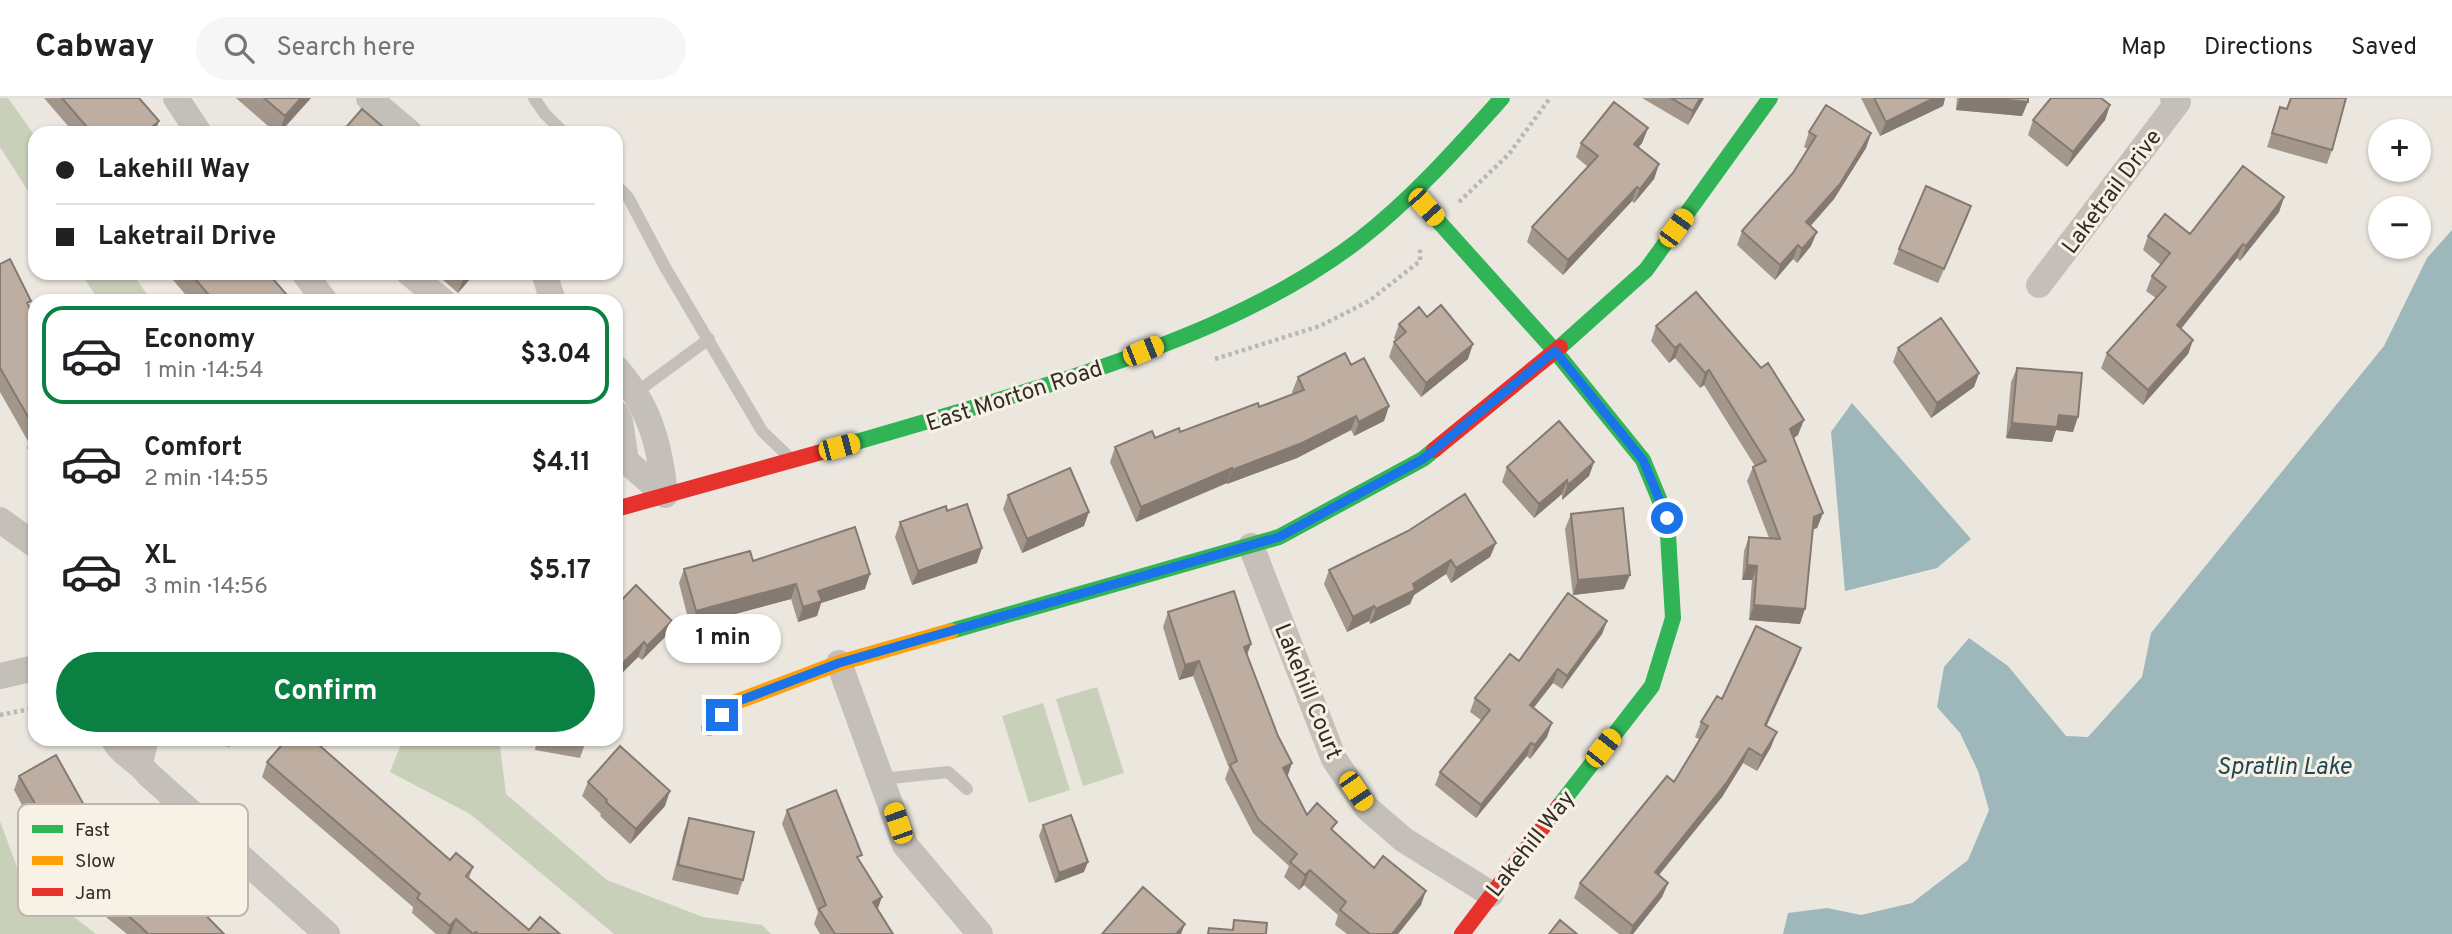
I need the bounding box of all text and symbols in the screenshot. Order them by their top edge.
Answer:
search box [196,17,686,80]
text: Cabway [35,27,154,69]
icon: search [220,29,258,67]
text: Search here [276,32,415,65]
text: Map [2121,33,2166,63]
text: Directions [2204,33,2313,63]
text: Saved [2351,33,2417,63]
map controls [2368,119,2431,259]
button: + [2368,119,2431,182]
street label: Laketrail Drive [2057,124,2169,261]
text: Lakehill Way [98,154,250,187]
car [1405,184,1448,230]
button: − [2368,196,2431,259]
car [1656,205,1697,251]
text: Laketrail Drive [98,221,276,254]
icon: car [60,324,123,387]
text: Economy [144,324,255,357]
car [1120,333,1167,369]
text: $3.04 [520,339,591,372]
street label: East Morton Road [923,355,1107,440]
text: 1 min · 14:54 [144,357,264,386]
car [816,431,863,463]
icon: car [60,432,123,495]
text: Comfort [144,432,242,465]
text: $4.11 [532,447,591,480]
text: 2 min · 14:55 [144,465,269,494]
route start [1651,502,1683,534]
icon: car [60,540,123,603]
text: XL [144,540,176,573]
text: $5.17 [529,555,591,588]
text: 3 min · 14:56 [144,573,268,602]
callout: 1 min [664,614,780,662]
street label: Lakehill Court [1266,620,1347,764]
text: 1 min [695,624,751,653]
button: Confirm [56,652,595,732]
route end [706,699,738,731]
car [1582,725,1625,771]
water label: Spratlin Lake [2217,753,2352,783]
car [1336,768,1377,814]
street label: Lakehill Way [1481,785,1583,904]
car [882,800,915,846]
legend [18,804,248,916]
text: Fast [75,819,110,843]
text: Slow [75,850,115,874]
text: Jam [75,882,112,906]

